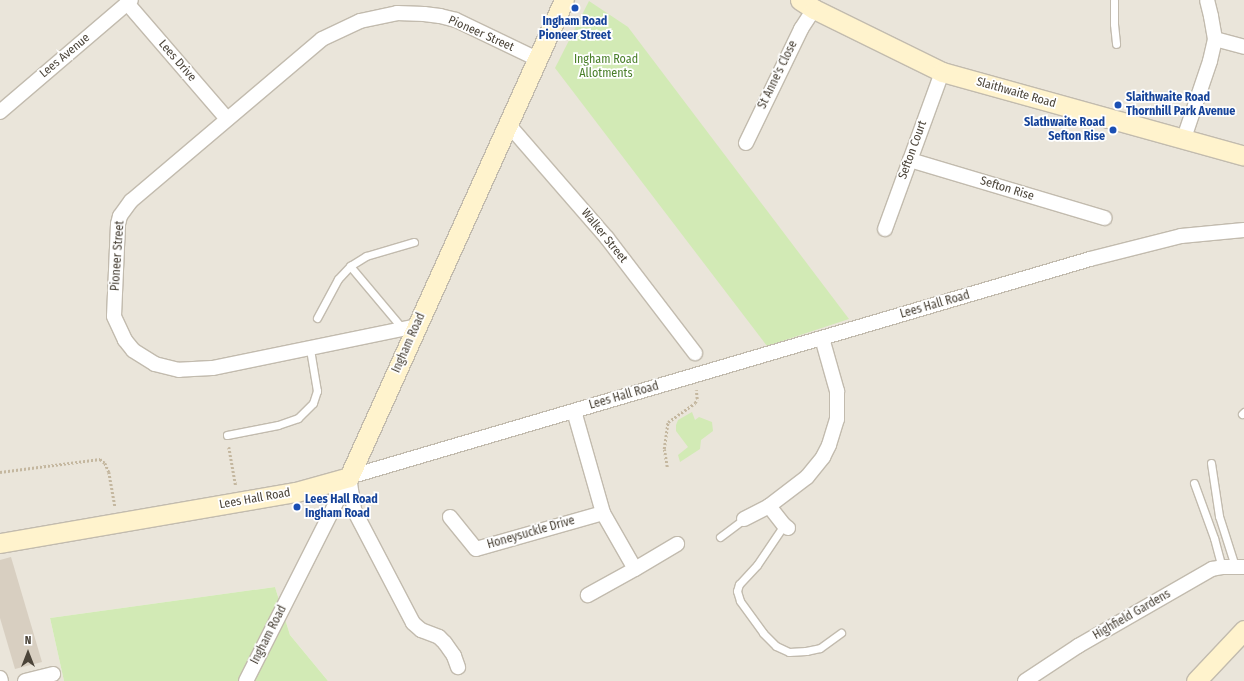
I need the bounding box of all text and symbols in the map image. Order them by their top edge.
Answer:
marker: Ingham Road Pioneer Street [570,3,580,13]
street label: Pioneer Street [446,13,516,55]
place label: Ingham Road Pioneer Street [539,15,611,43]
street label: Lees Avenue [37,31,93,81]
street label: Lees Drive [155,37,199,85]
street label: St Anne's Close [755,39,801,111]
park label: Ingham Road Allotments [574,53,638,81]
street label: Slaithwaite Road [975,75,1057,111]
place label: Slaithwaite Road Thornhill Park Avenue [1126,91,1235,119]
marker: Slaithwaite Road Thornhill Park Avenue [1113,100,1123,110]
place label: Slathwaite Road Sefton Rise [1024,116,1105,144]
street label: Sefton Court [896,119,930,181]
marker: Slathwaite Road Sefton Rise [1108,125,1118,135]
street label: Sefton Rise [978,174,1036,204]
street label: Walker Street [578,206,630,266]
street label: Pioneer Street [108,220,128,292]
street label: Lees Hall Road [898,288,972,322]
street label: Ingham Road [389,311,429,375]
street label: Lees Hall Road [587,379,661,413]
street label: Lees Hall Road [218,486,292,512]
place label: Lees Hall Road Ingham Road [305,493,378,521]
marker: Lees Hall Road Ingham Road [292,502,302,512]
street label: Honeysuckle Drive [486,514,576,552]
street label: Highfield Gardens [1091,587,1173,643]
street label: Ingham Road [248,603,290,667]
north arrow [8,633,48,673]
text: N [25,634,31,647]

